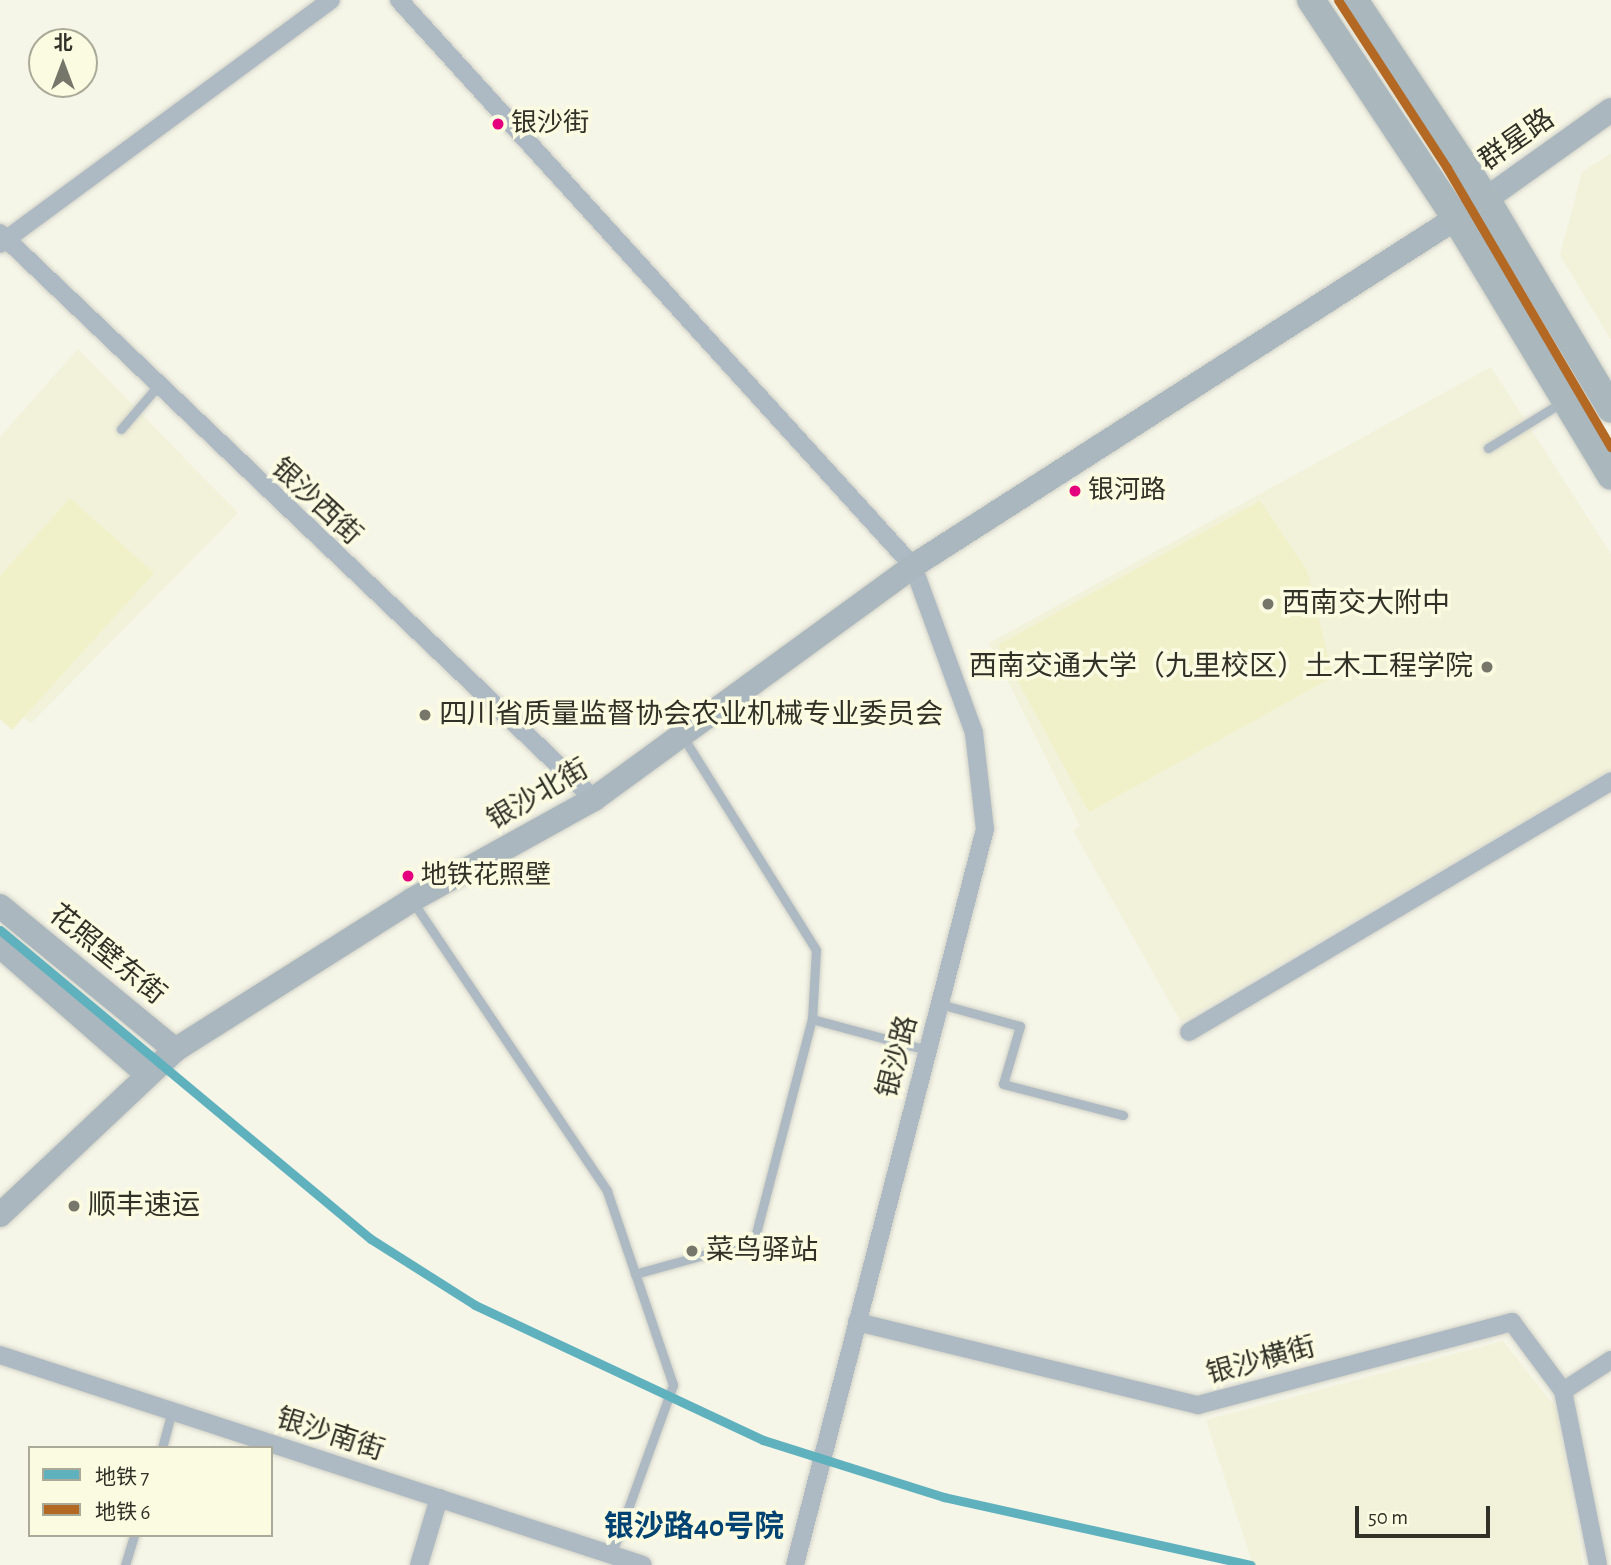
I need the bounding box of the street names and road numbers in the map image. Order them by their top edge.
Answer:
street label: 群星路 [1473,102,1561,178]
street label: 银沙西街 [264,452,368,552]
street label: 银沙北街 [481,752,595,838]
street label: 花照壁东街 [42,898,172,1012]
street label: 银沙路 [871,1012,925,1102]
street label: 银沙横街 [1203,1330,1319,1392]
street label: 银沙南街 [272,1402,388,1468]

